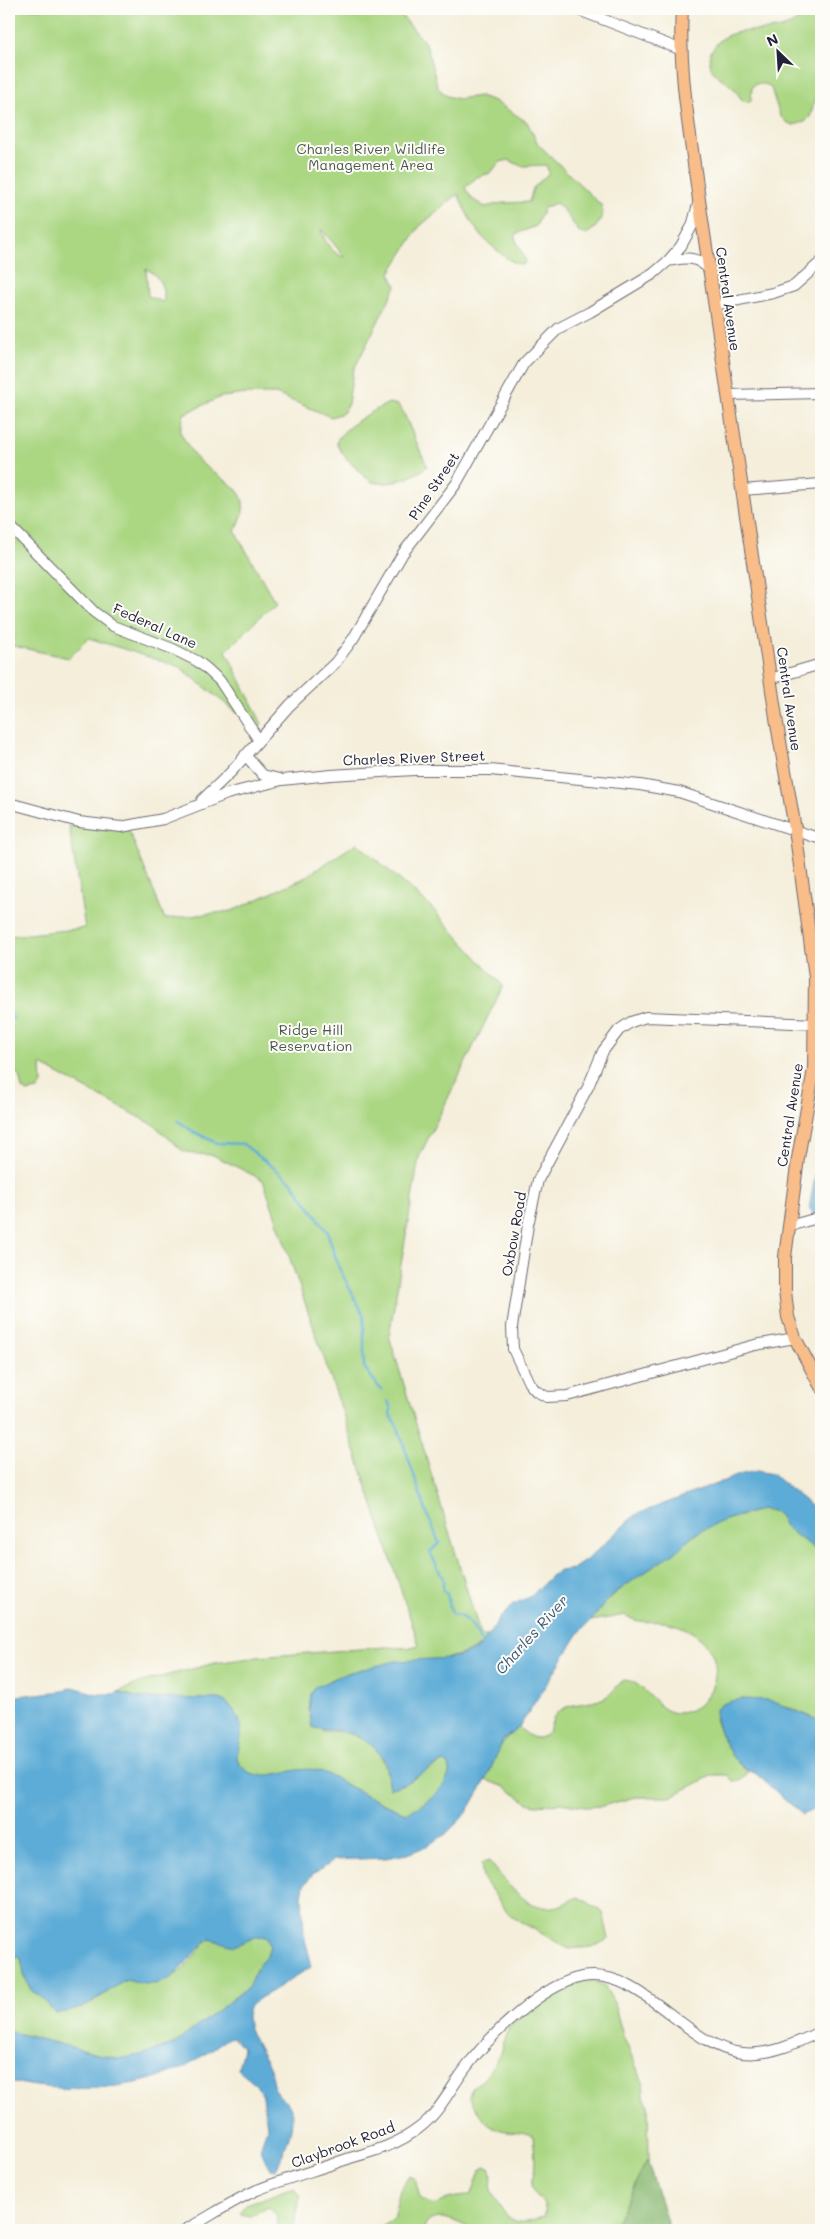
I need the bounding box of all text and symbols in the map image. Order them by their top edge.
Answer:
north arrow [752,28,802,78]
text: N [763,29,781,51]
park label: Charles River Wildlife Management Area [297,139,445,174]
street label: Central Avenue [712,246,745,352]
street label: Pine Street [404,448,463,523]
street label: Federal Lane [110,599,200,653]
street label: Central Avenue [773,646,806,752]
street label: Charles River Street [342,746,486,769]
park label: Ridge Hill Reservation [270,1020,352,1055]
street label: Central Avenue [772,1062,807,1168]
street label: Oxbow Road [497,1190,530,1278]
water label: Charles River [490,1590,573,1678]
street label: Claybrook Road [288,2117,397,2172]

